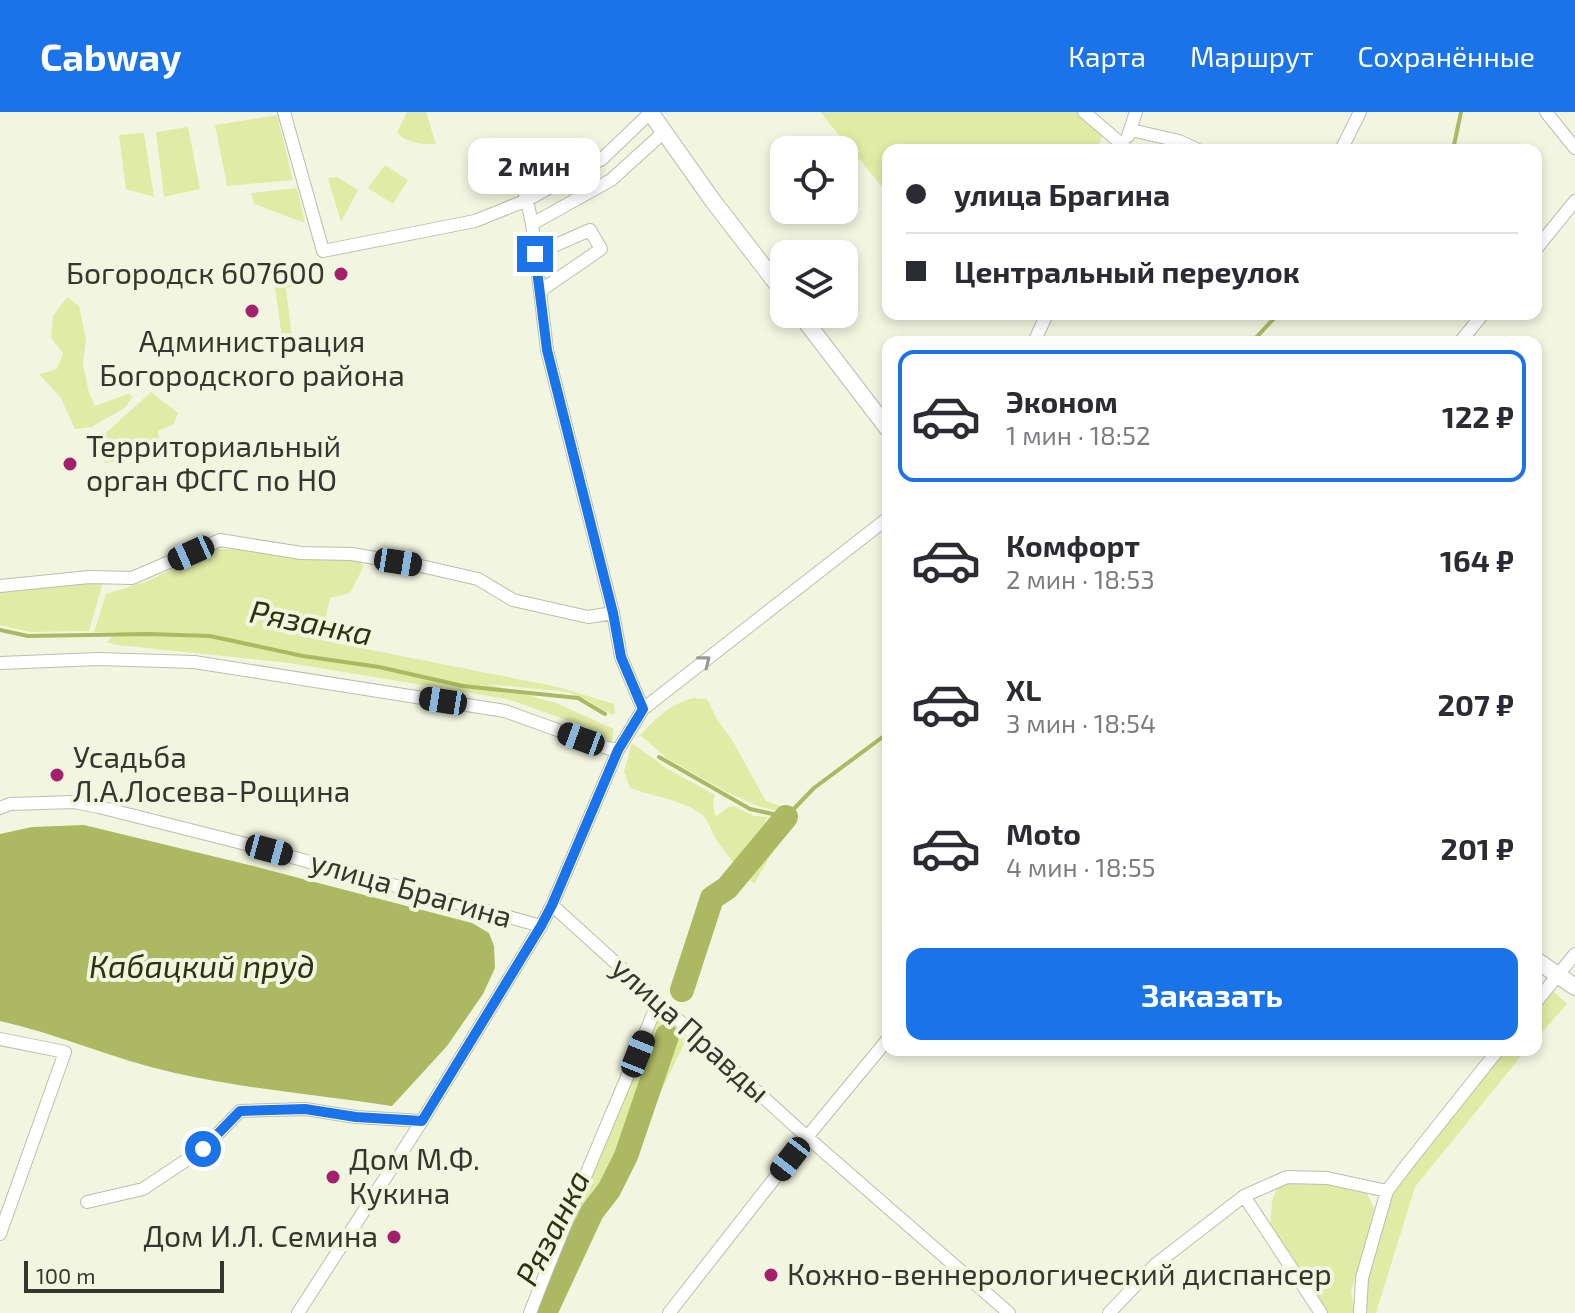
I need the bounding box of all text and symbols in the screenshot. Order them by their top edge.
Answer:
text: Cabway [40,33,182,79]
text: Карта [1068,39,1146,73]
text: Маршрут [1190,39,1314,73]
text: Сохранённые [1358,39,1535,73]
map controls [770,136,858,328]
button: locate [770,136,858,224]
callout: 2 мин [469,138,601,194]
text: 2 мин [498,150,570,181]
text: улица Брагина [954,176,1170,212]
route end [517,236,553,272]
button: layers [770,240,858,328]
text: Центральный переулок [954,253,1300,289]
place label: Богородск 607600 [66,254,325,290]
marker: Богородск 607600 [332,265,350,283]
marker: Администрация Богородского района [243,302,261,320]
place label: Администрация Богородского района [99,322,405,392]
icon: car [910,380,982,452]
text: Эконом [1006,383,1118,419]
text: 122 ₽ [1442,398,1514,434]
text: 1 мин · 18:52 [1006,419,1151,450]
place label: Территориальный орган ФСГС по НО [86,427,341,497]
marker: Территориальный орган ФСГС по НО [61,455,79,473]
icon: car [910,524,982,596]
text: Комфорт [1006,527,1140,563]
car [164,532,218,574]
text: 164 ₽ [1440,542,1514,578]
car [372,546,424,578]
text: 2 мин · 18:53 [1006,563,1155,594]
water label: Рязанка [247,591,376,652]
one-way arrow [696,656,710,671]
icon: car [910,668,982,740]
text: XL [1006,671,1041,707]
car [417,685,469,717]
text: 207 ₽ [1438,686,1514,722]
text: 3 мин · 18:54 [1006,707,1156,738]
car [554,720,608,758]
place label: Усадьба Л.А.Лосева-Рощина [73,738,350,808]
marker: Усадьба Л.А.Лосева-Рощина [48,766,66,784]
icon: car [910,812,982,884]
text: Moto [1006,815,1081,851]
text: 201 ₽ [1440,830,1514,866]
car [243,832,295,868]
street label: улица Брагина [306,842,516,935]
text: 4 мин · 18:55 [1006,851,1156,882]
water label: Кабацкий пруд [89,946,315,984]
street label: улица Правды [604,948,778,1110]
button: Заказать [906,948,1518,1040]
car [618,1027,658,1081]
route start [185,1131,221,1167]
car [766,1133,814,1185]
place label: Дом М.Ф. Кукина [349,1140,480,1211]
water label: Рязанка [506,1163,596,1291]
marker: Дом М.Ф. Кукина [324,1168,342,1186]
place label: Дом И.Л. Семина [143,1217,378,1253]
marker: Дом И.Л. Семина [385,1228,403,1246]
place label: Кожно-веннерологический диспансер [787,1255,1332,1291]
scale bar [24,1257,224,1293]
text: 100 m [36,1262,95,1288]
marker: Кожно-веннерологический диспансер [762,1266,780,1284]

